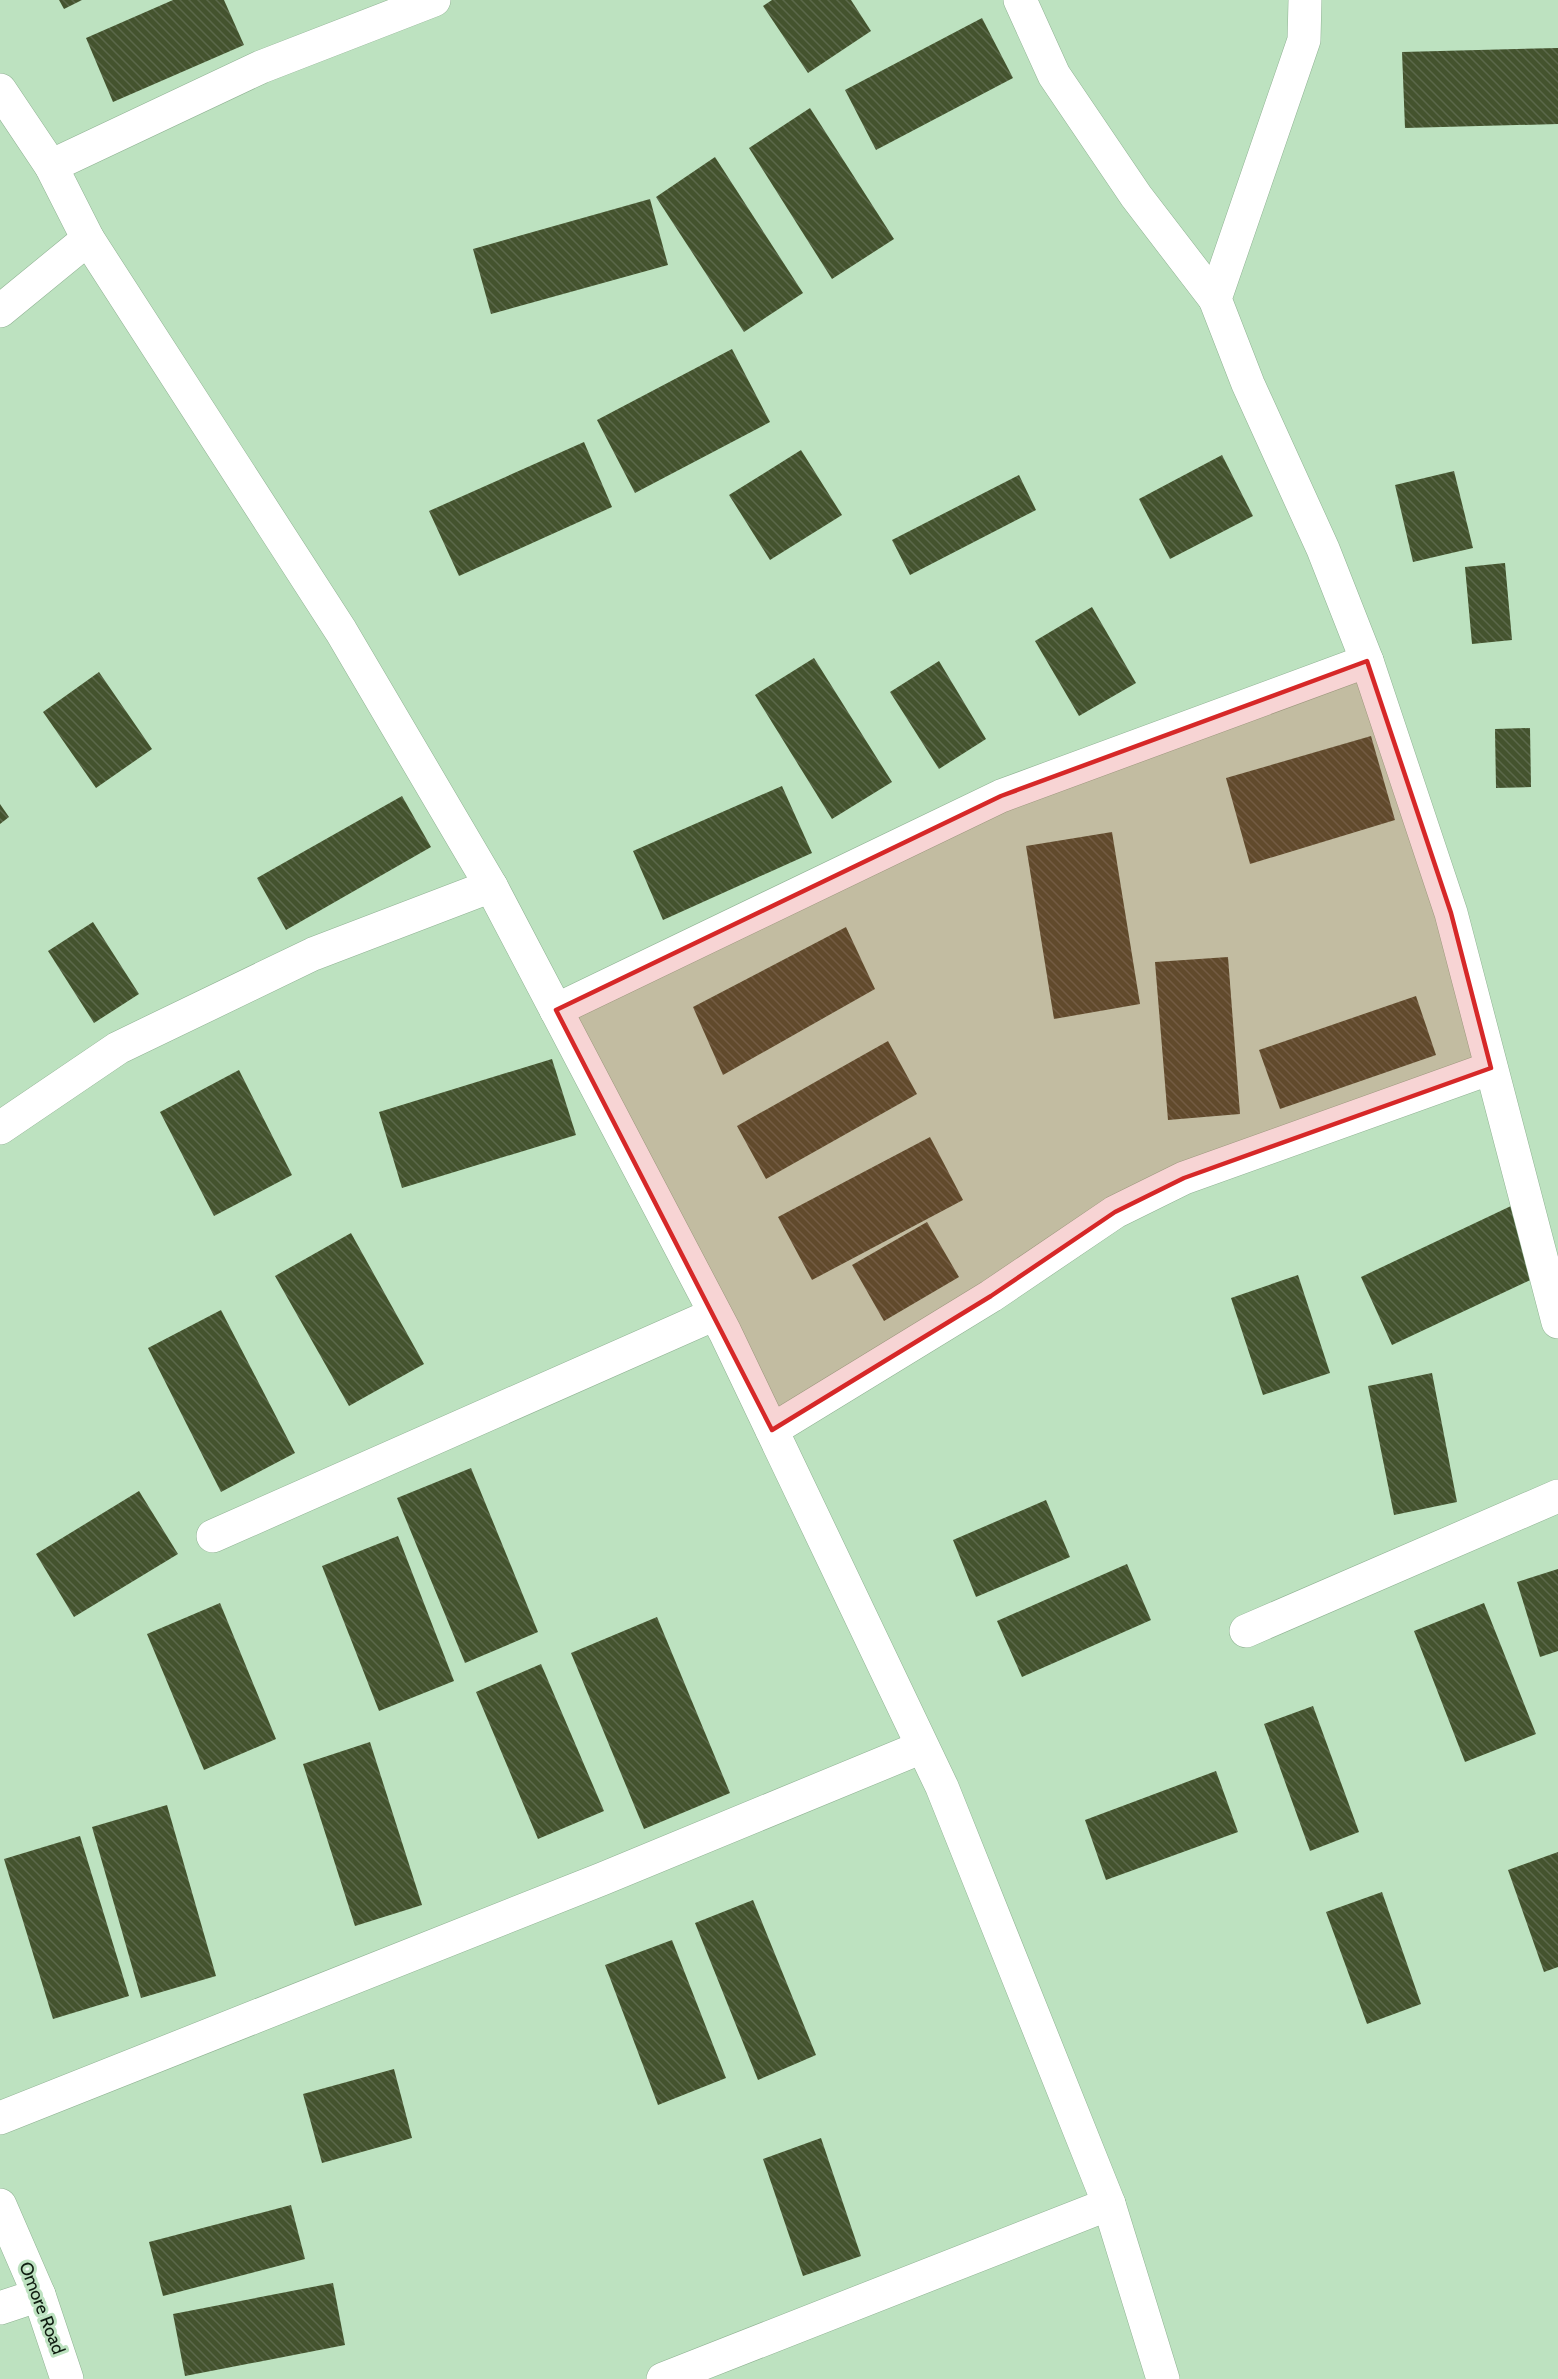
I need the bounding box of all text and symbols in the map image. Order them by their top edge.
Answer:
street label: Omore Road [14,2259,70,2357]

